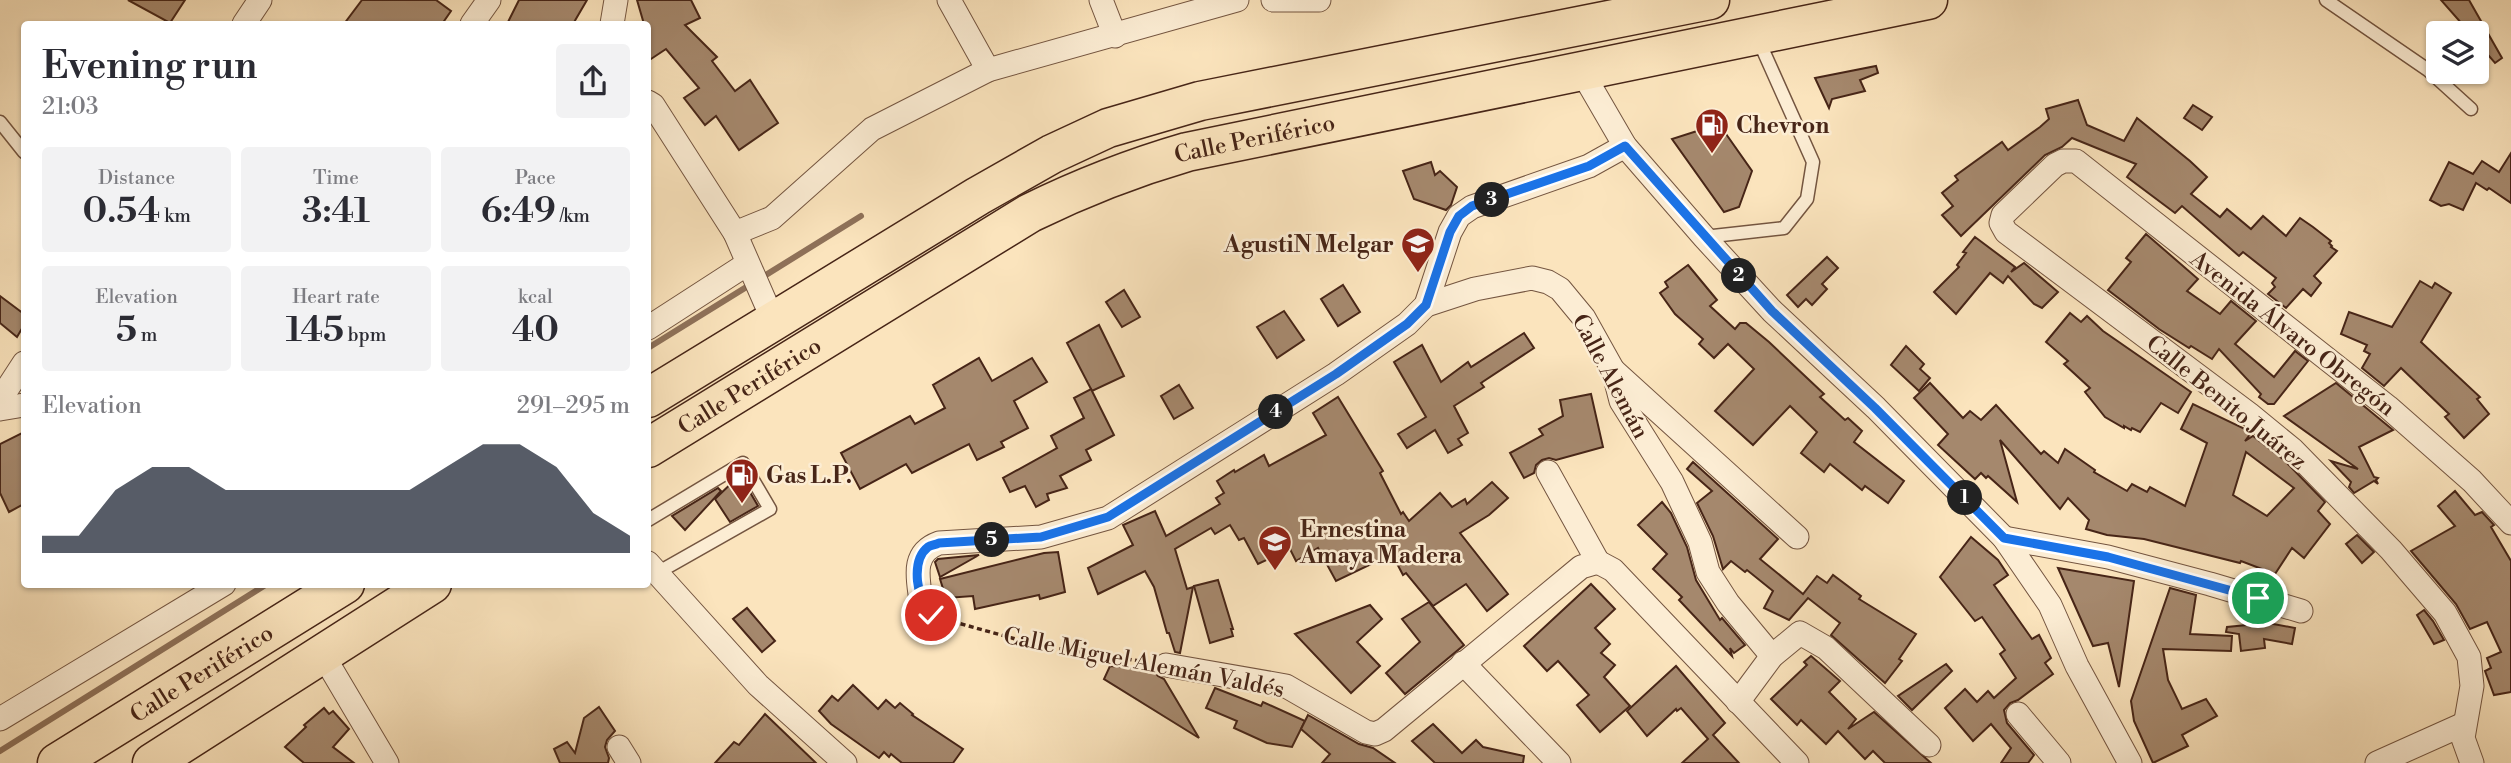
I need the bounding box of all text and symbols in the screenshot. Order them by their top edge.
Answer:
map controls [2426,21,2489,84]
button: layers [2426,21,2489,84]
text: Evening run [42,43,257,90]
button: share [556,44,630,118]
text: 21:03 [42,93,98,121]
fuel station icon: Chevron [1693,106,1731,155]
street label: Calle Periférico [1171,109,1338,170]
place label: Chevron [1736,112,1829,140]
text: Distance [98,166,175,190]
text: Time [313,166,359,190]
text: Pace [515,166,556,190]
pin: 3 [1474,182,1510,218]
text: 3 [1486,187,1497,211]
text: 0.54 [83,190,160,233]
text: 3:41 [302,190,370,233]
text: 6:49 [481,190,556,233]
text: km [160,204,191,228]
text: /km [556,204,590,228]
school or university icon: AgustiN Melgar [1399,225,1437,274]
place label: AgustiN Melgar [1223,231,1394,259]
street label: Avenida Álvaro Obregón [2184,243,2402,423]
pin: 2 [1722,258,1756,294]
text: 2 [1733,263,1744,287]
text: Elevation [96,285,178,309]
text: Heart rate [292,285,380,309]
text: kcal [518,285,553,309]
text: 5 [116,309,137,352]
text: 145 [286,309,344,352]
text: 40 [512,309,559,352]
street label: Calle Alemán [1566,309,1655,444]
text: m [137,323,157,347]
text: bpm [344,323,386,347]
street label: Calle Benito Juárez [2140,329,2312,476]
street label: Calle Periférico [673,332,827,441]
text: Elevation [42,392,142,420]
text: 291–295 m [517,392,630,420]
pin: 4 [1258,394,1294,430]
text: 4 [1269,399,1282,423]
fuel station icon: Gas L.P. [723,456,761,505]
place label: Gas L.P. [766,462,852,490]
pin: 1 [1948,480,1982,516]
text: 1 [1960,485,1969,509]
place label: Ernestina Amaya Madera [1299,516,1462,570]
pin: 5 [974,522,1010,558]
school or university icon: Ernestina Amaya Madera [1256,523,1294,572]
text: 5 [986,527,997,551]
pin [2228,568,2288,628]
icon: arrive [2239,579,2277,617]
pin [901,585,961,645]
icon: check [912,596,950,634]
street label: Calle Periférico [125,619,279,729]
street label: Calle Miguel Alemán Valdés [1001,622,1287,704]

